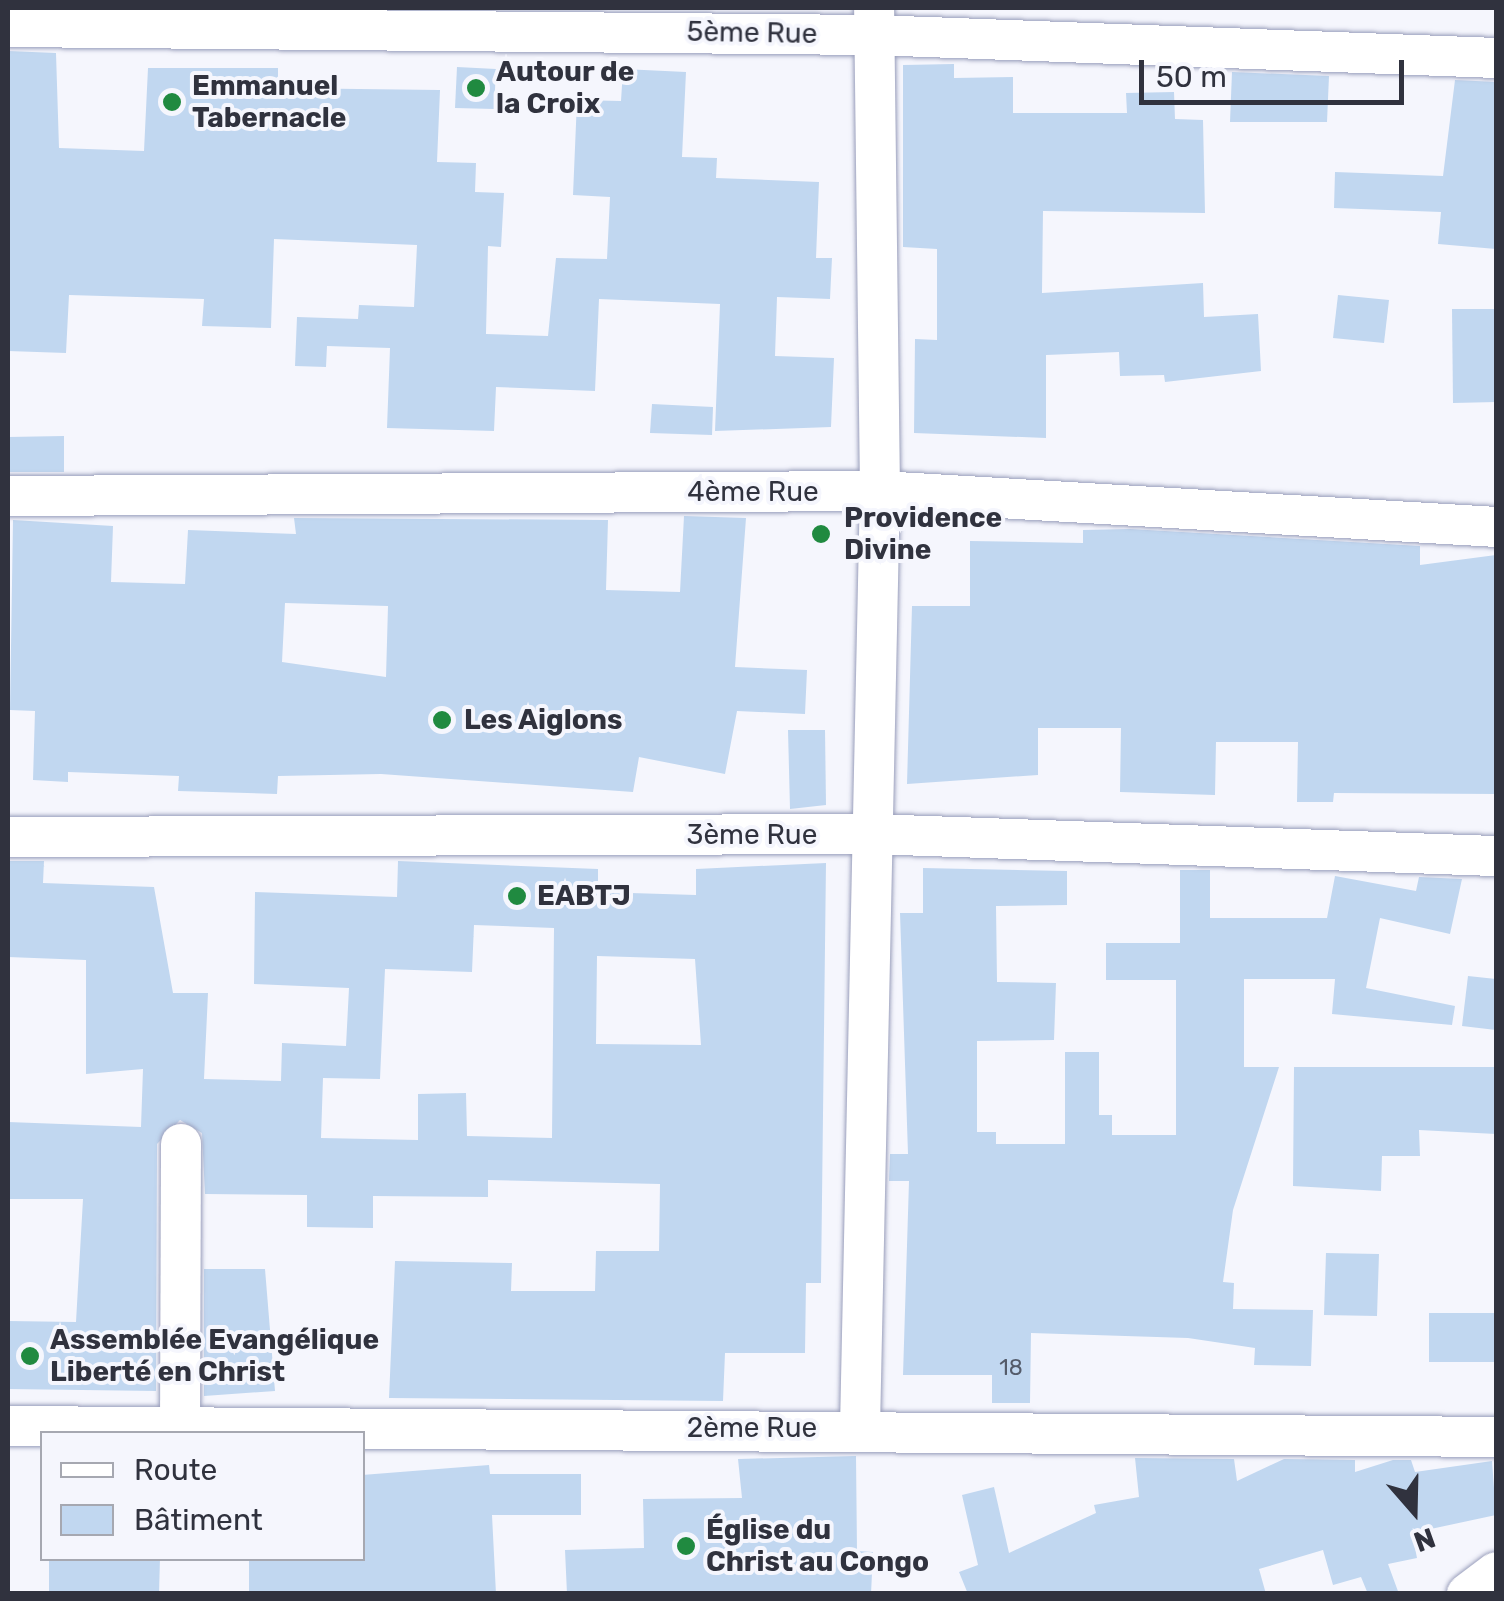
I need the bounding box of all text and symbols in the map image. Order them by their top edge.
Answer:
street label: 5ème Rue [686,15,818,51]
scale bar [1144,40,1409,102]
place label: Autour de la Croix [496,55,635,121]
text: 50 m [1156,59,1227,95]
place label: Emmanuel Tabernacle [192,69,346,135]
marker: Autour de la Croix [465,77,487,99]
marker: Emmanuel Tabernacle [161,91,183,113]
street label: 4ème Rue [687,475,819,509]
place label: Providence Divine [844,501,1002,567]
marker: Providence Divine [808,521,834,547]
place label: Les Aiglons [464,703,623,737]
marker: Les Aiglons [429,707,455,733]
street label: 3ème Rue [687,818,817,852]
place label: EABTJ [537,879,631,913]
marker: EABTJ [506,885,528,907]
place label: Assemblée Evangélique Liberté en Christ [50,1323,379,1389]
marker: Assemblée Evangélique Liberté en Christ [19,1345,41,1367]
house number: 18 [999,1355,1023,1381]
street label: 2ème Rue [687,1411,817,1445]
legend [40,1431,365,1561]
text: Route [134,1452,217,1488]
north arrow [1364,1461,1464,1561]
text: Bâtiment [134,1502,263,1538]
place label: Église du Christ au Congo [706,1513,929,1579]
text: N [1409,1521,1440,1559]
marker: Église du Christ au Congo [675,1535,697,1557]

